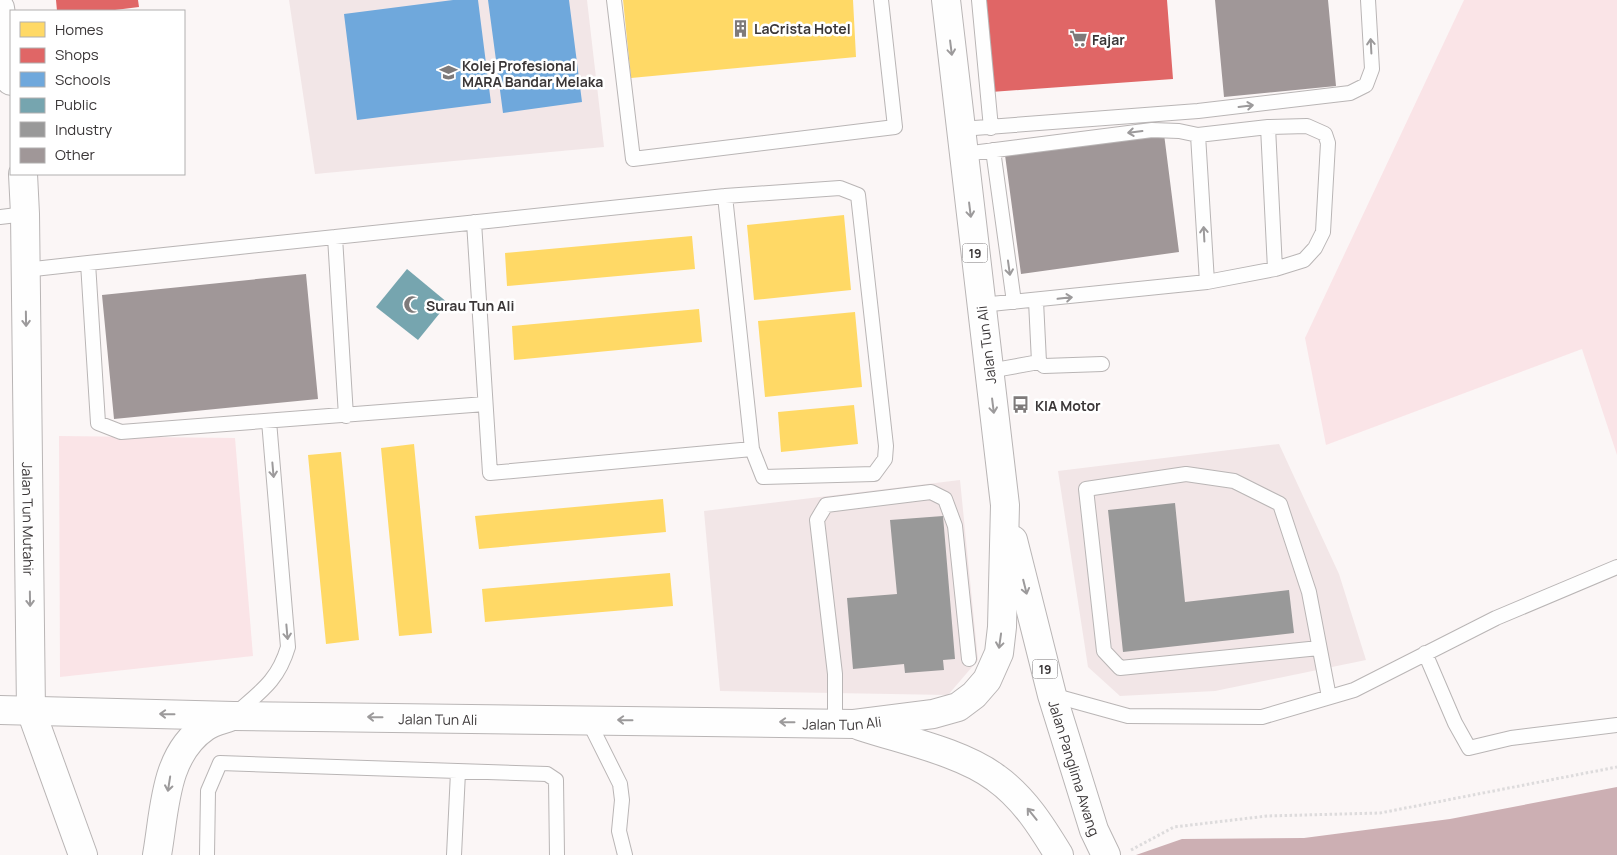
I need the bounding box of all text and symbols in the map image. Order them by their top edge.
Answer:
legend [10,10,185,175]
building icon: LaCrista Hotel [730,18,750,38]
text: Homes [55,19,104,40]
place label: LaCrista Hotel [754,19,851,38]
supermarket icon: Fajar [1068,29,1088,49]
place label: Fajar [1092,30,1125,49]
one-way arrow [1366,38,1375,54]
one-way arrow [946,40,956,56]
text: Shops [55,44,99,65]
place label: Kolej Profesional MARA Bandar Melaka [462,56,603,91]
school or university icon: Kolej Profesional MARA Bandar Melaka [438,63,458,83]
text: Schools [55,69,111,90]
text: Public [55,94,97,115]
one-way arrow [1238,101,1254,111]
text: Industry [55,119,112,140]
one-way arrow [1127,128,1143,138]
text: Other [55,144,96,165]
one-way arrow [965,202,975,218]
one-way arrow [1199,226,1208,242]
road number: 19 [962,244,988,262]
one-way arrow [1004,260,1014,276]
one-way arrow [1056,293,1072,303]
mosque icon: Surau Tun Ali [402,295,422,315]
place label: Surau Tun Ali [426,296,514,315]
street label: Jalan Tun Ali [972,305,1000,385]
one-way arrow [21,310,31,327]
bus stop icon: KIA Motor [1011,395,1031,415]
place label: KIA Motor [1035,396,1101,415]
one-way arrow [988,398,998,414]
street label: Jalan Tun Mutahir [18,462,39,576]
one-way arrow [268,462,278,478]
one-way arrow [1021,578,1030,594]
one-way arrow [25,590,35,606]
one-way arrow [282,624,291,640]
one-way arrow [995,633,1005,649]
road number: 19 [1032,660,1058,679]
street label: Jalan Panglima Awang [1045,698,1105,839]
one-way arrow [160,709,176,719]
street label: Jalan Tun Ali [398,709,478,729]
street label: Jalan Tun Ali [802,711,882,734]
one-way arrow [367,712,384,722]
one-way arrow [617,715,634,725]
one-way arrow [780,717,796,727]
one-way arrow [163,776,173,792]
one-way arrow [1026,808,1037,821]

